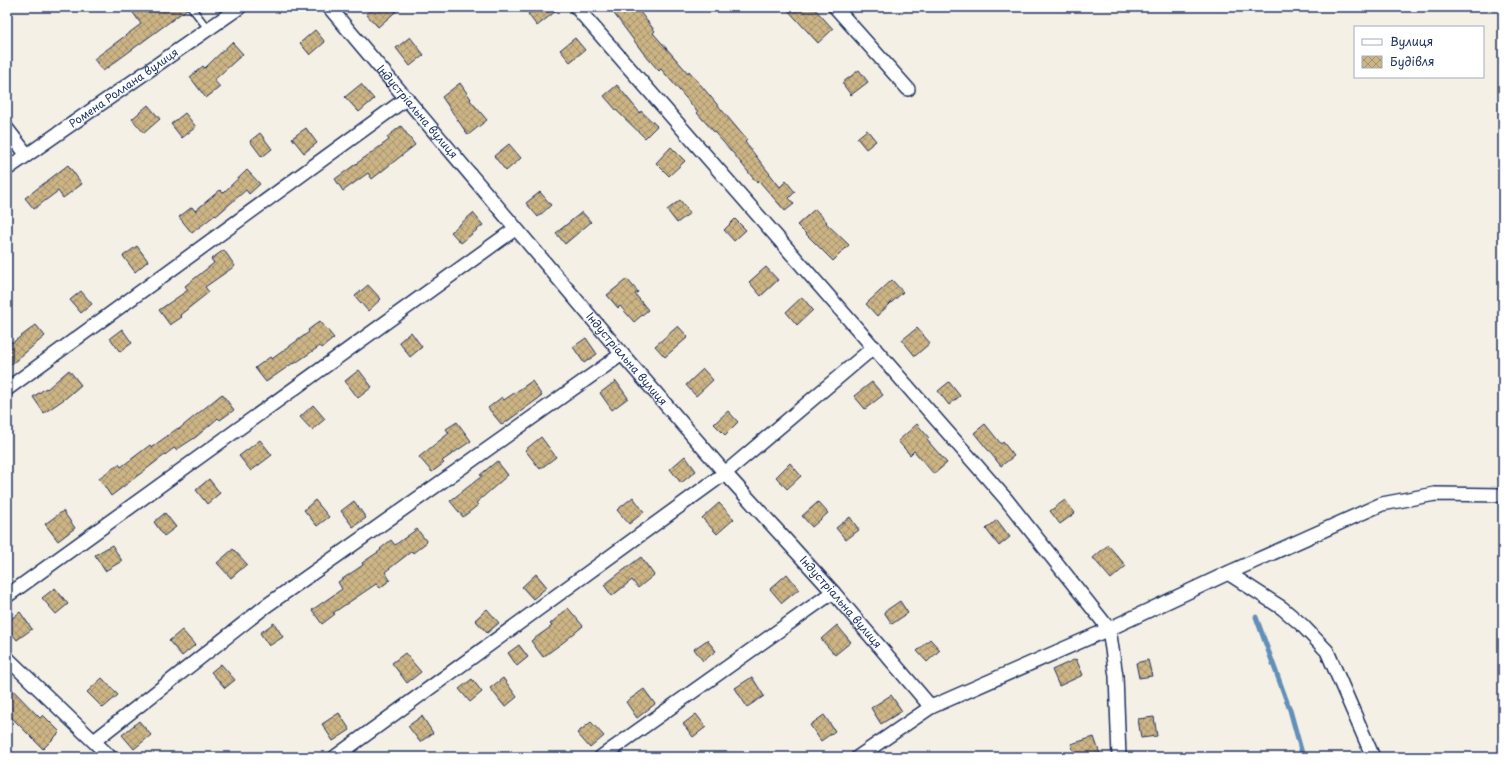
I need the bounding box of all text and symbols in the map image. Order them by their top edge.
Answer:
legend [1354,26,1484,78]
text: Вулиця [1390,32,1433,50]
street label: Ромена Роллана вулиця [65,43,181,132]
text: Будівля [1390,52,1435,70]
street label: Індустріальна вулиця [373,61,462,162]
street label: Індустріальна вулиця [582,308,672,409]
street label: Індустріальна вулиця [796,552,886,652]

